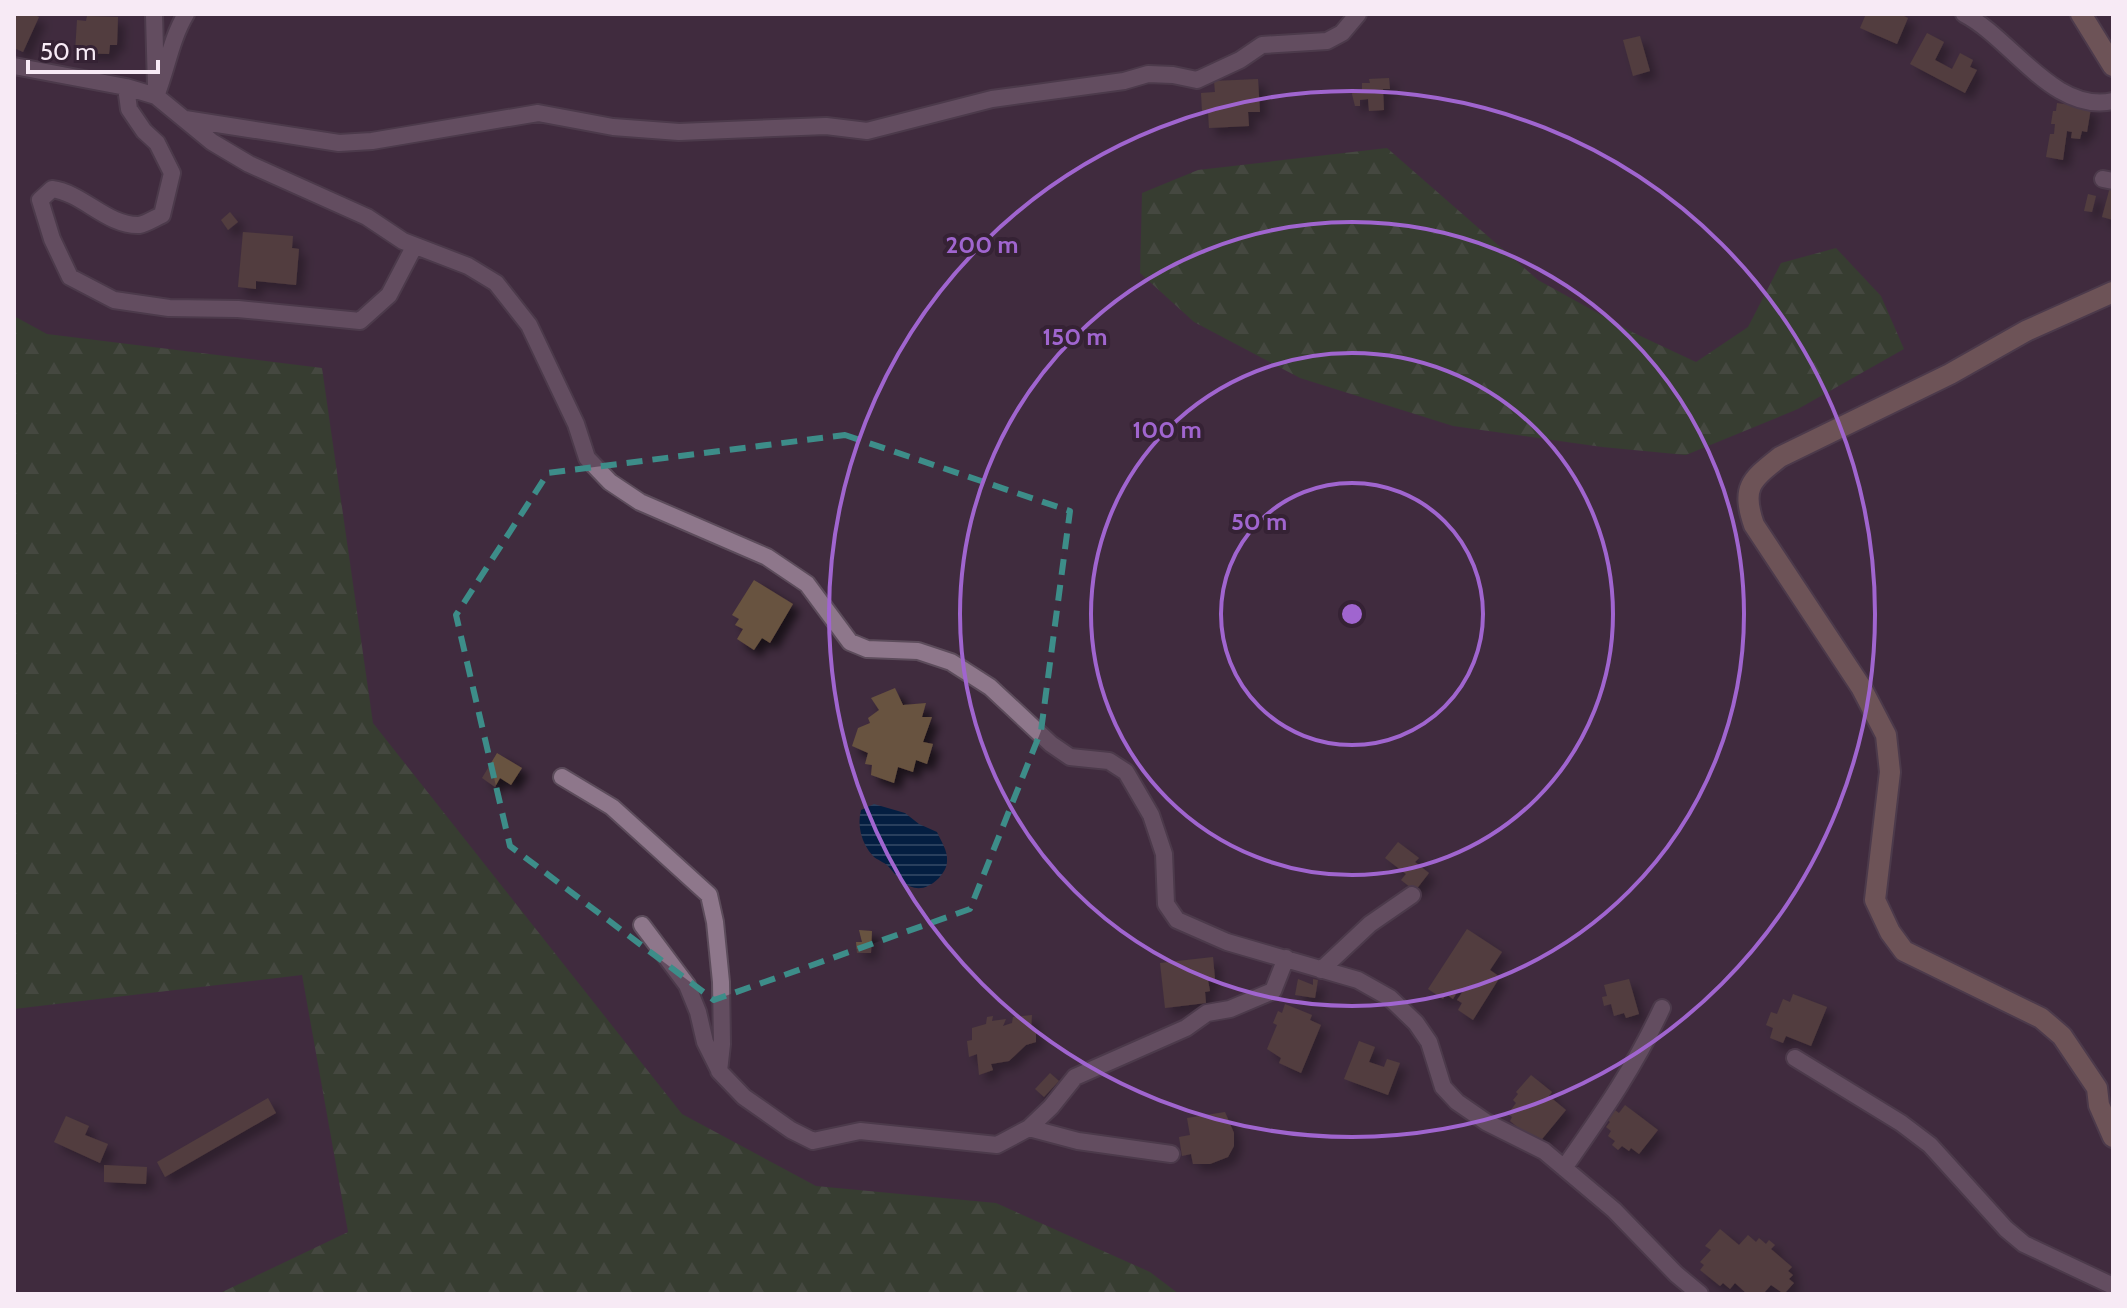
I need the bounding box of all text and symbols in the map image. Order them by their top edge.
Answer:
scale bar [28,24,158,74]
text: 50 m [40,37,96,66]
text: 200 m [946,230,1018,259]
text: 150 m [1043,322,1107,351]
text: 100 m [1132,415,1202,444]
text: 50 m [1231,507,1287,536]
centre of rings [1338,600,1366,628]

